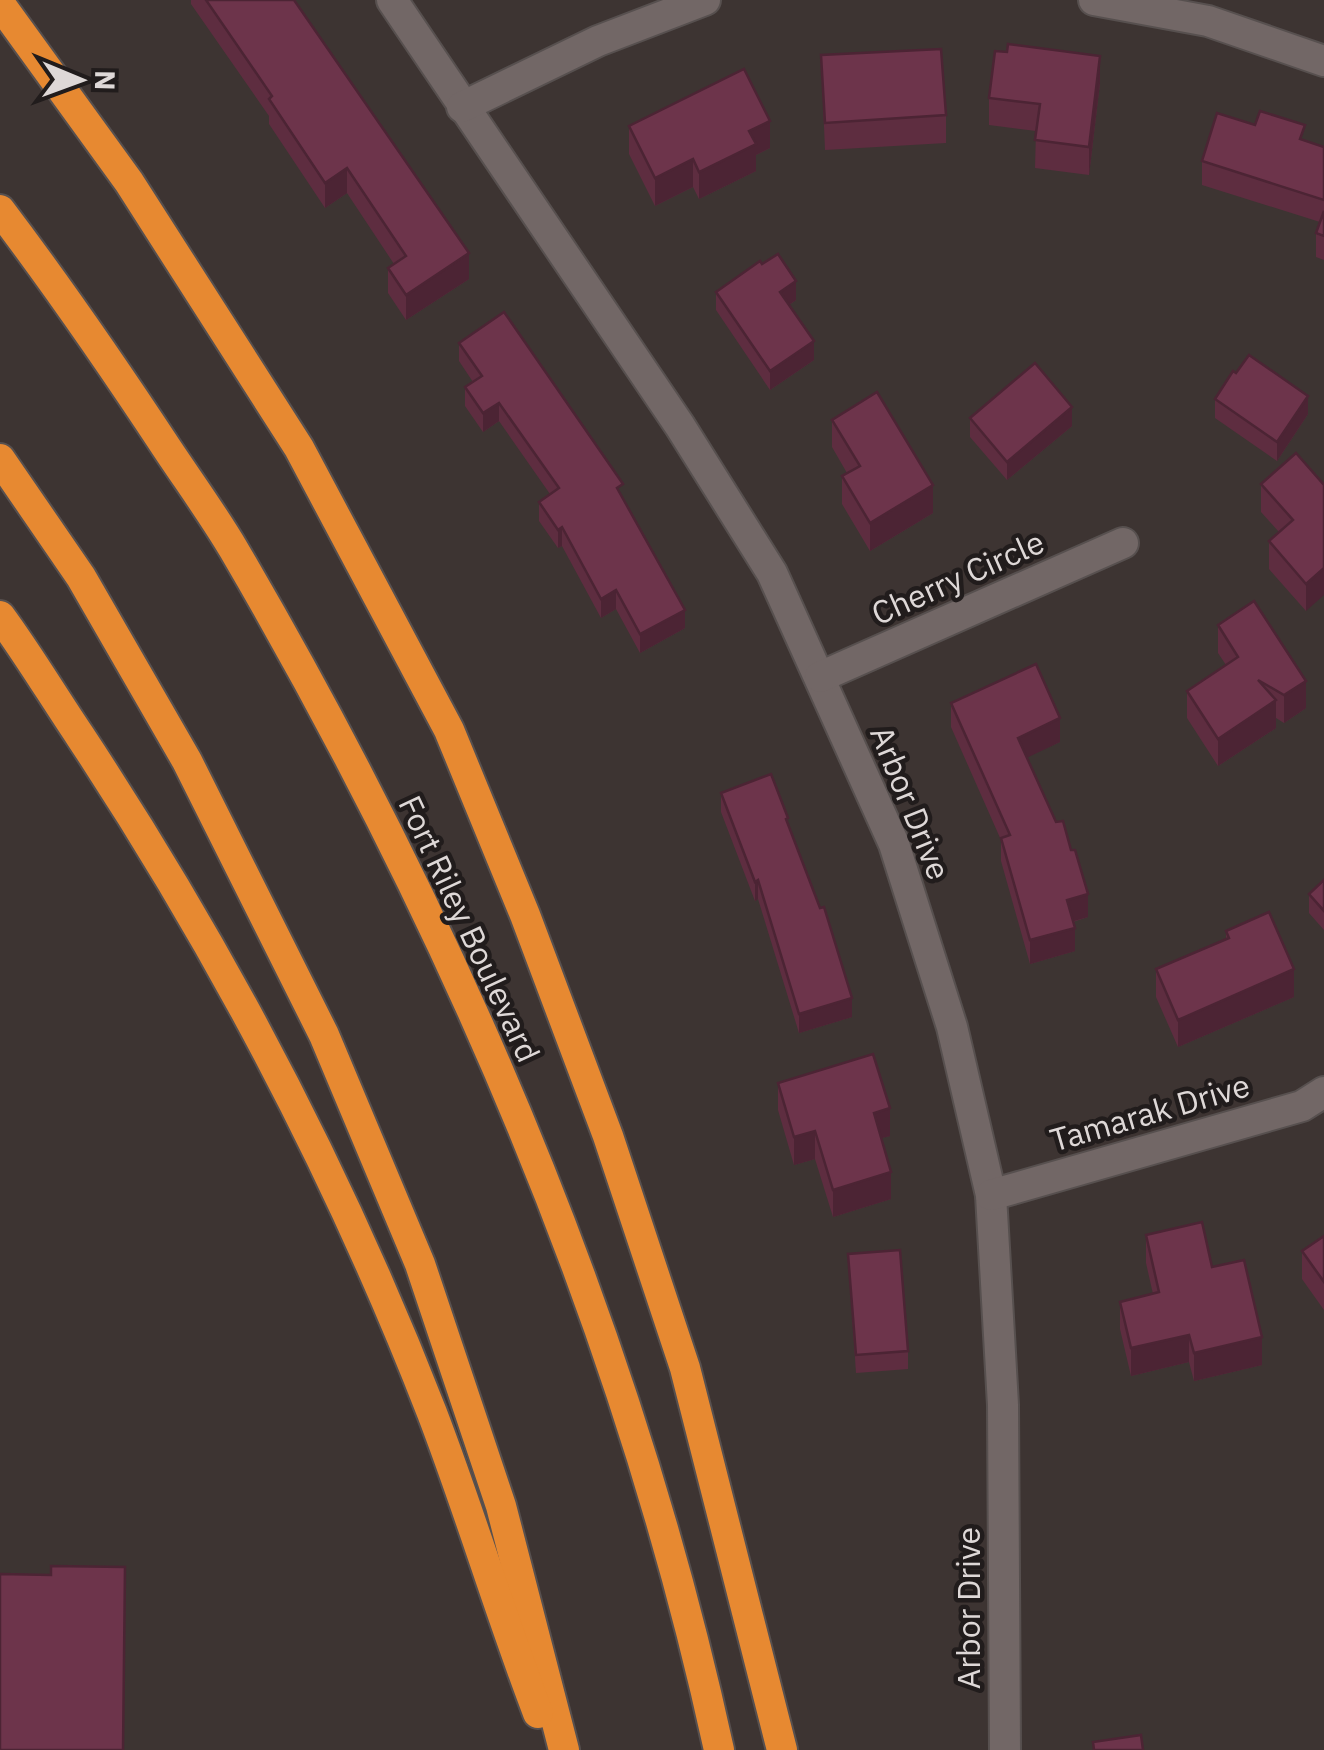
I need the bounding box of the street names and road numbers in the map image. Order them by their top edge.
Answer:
street label: Cherry Circle [865,520,1051,634]
street label: Arbor Drive [861,720,961,886]
street label: Fort Riley Boulevard [390,789,550,1069]
street label: Tamarak Drive [1045,1064,1254,1161]
street label: Arbor Drive [947,1527,989,1689]

